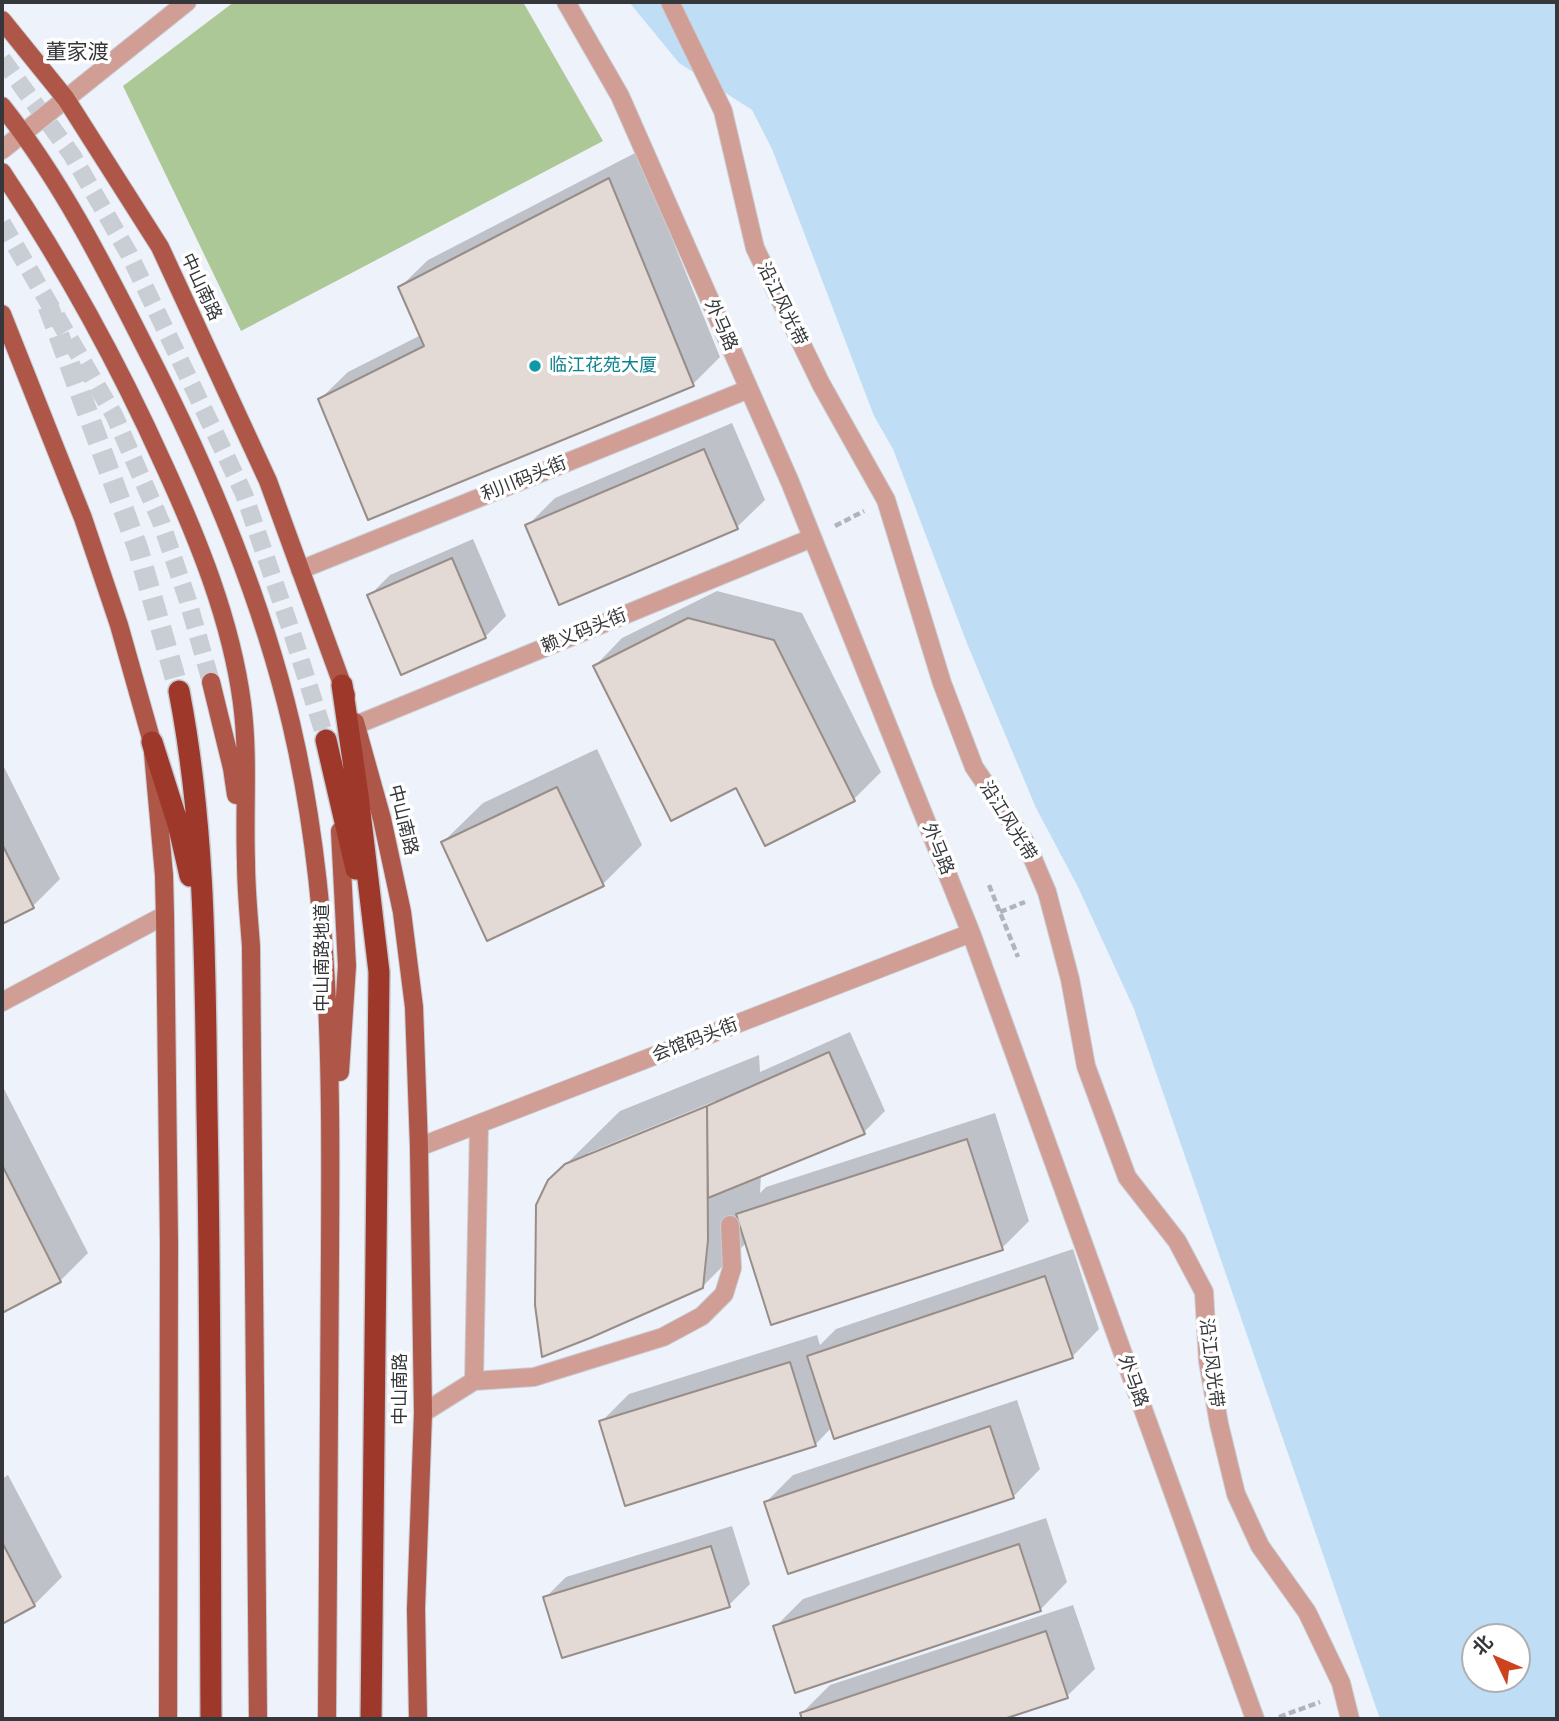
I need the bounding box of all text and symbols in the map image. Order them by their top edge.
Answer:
district label: 董家渡 [46,40,108,66]
street label: 中山南路 [176,250,226,324]
street label: 沿江风光带 [753,259,811,349]
street label: 外马路 [700,296,742,354]
place label: 临江花苑大厦 [549,355,657,377]
marker: 临江花苑大厦 [527,358,543,374]
street label: 利川码头街 [478,452,570,506]
street label: 赖义码头街 [538,604,630,658]
street label: 沿江风光带 [975,777,1041,865]
street label: 中山南路 [384,782,422,858]
street label: 外马路 [918,820,958,878]
street label: 中山南路地道 [312,904,334,1012]
street label: 会馆码头街 [649,1014,741,1066]
street label: 沿江风光带 [1195,1317,1227,1409]
street label: 外马路 [1114,1352,1152,1410]
street label: 中山南路 [390,1353,412,1425]
north arrow [1461,1623,1531,1693]
text: 北 [1468,1630,1497,1659]

